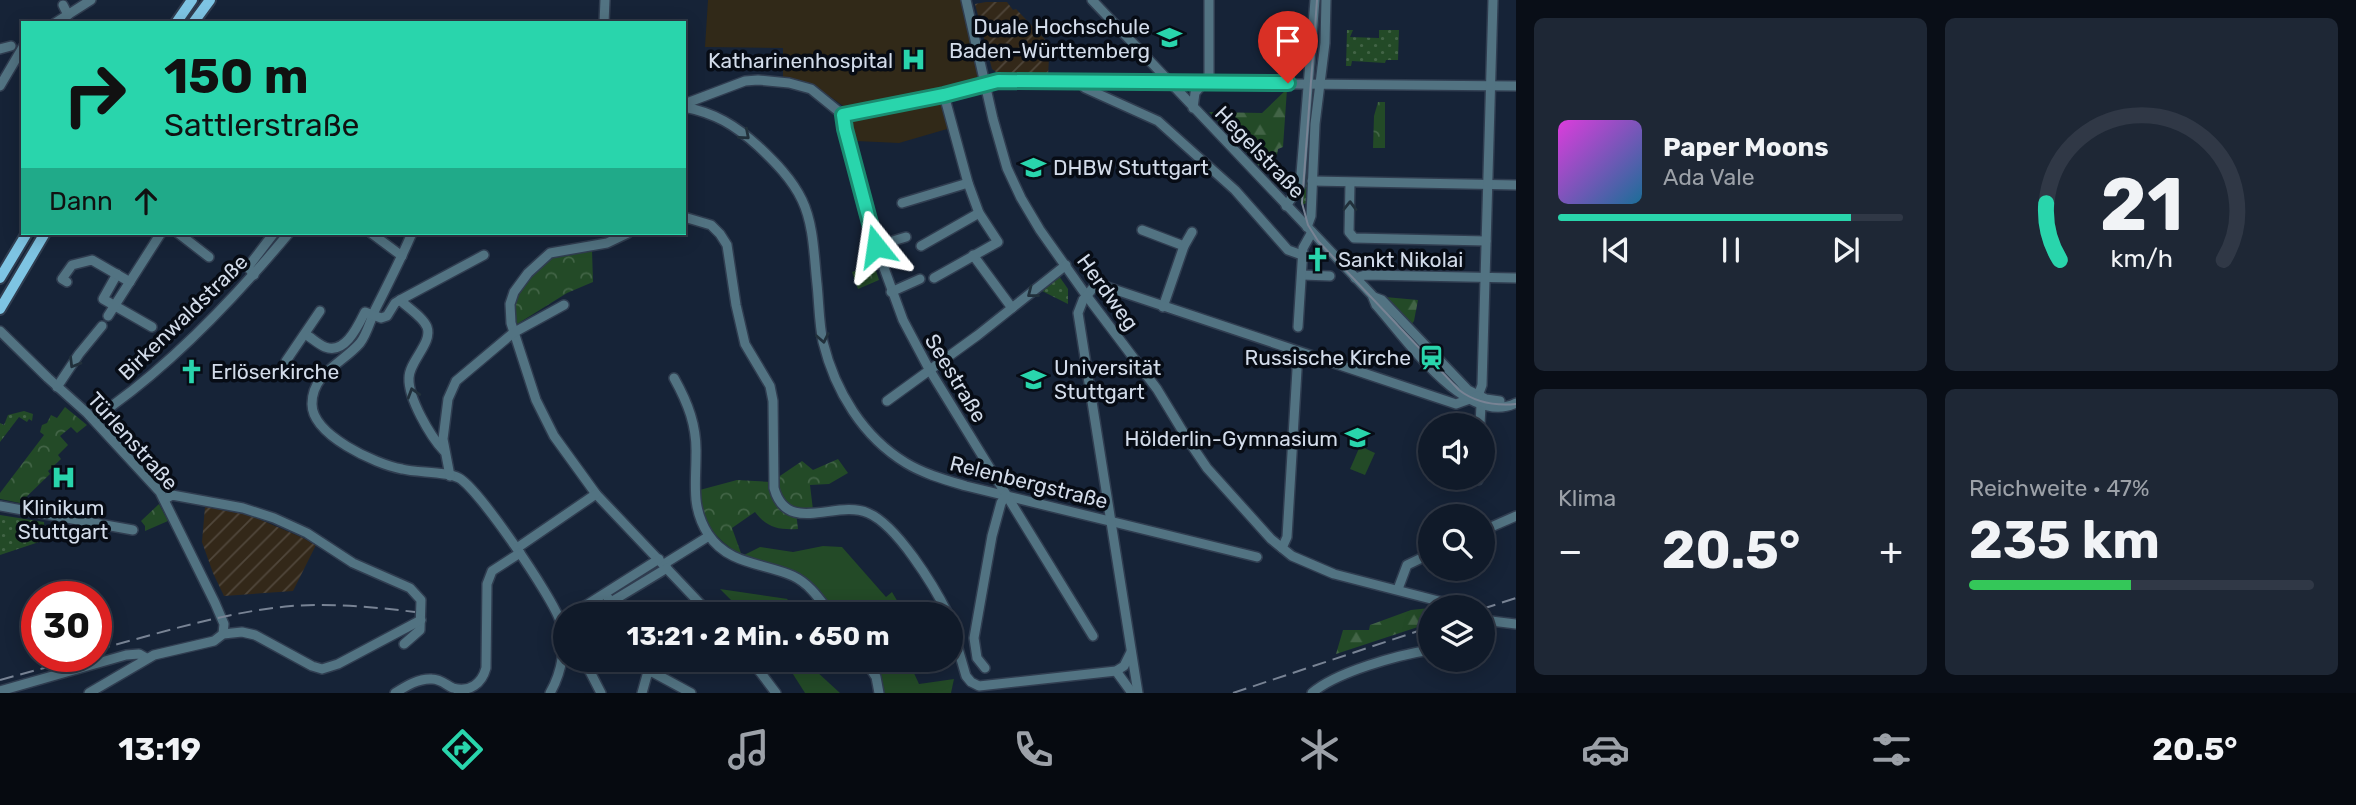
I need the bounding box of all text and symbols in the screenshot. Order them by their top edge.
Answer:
pin [1258,11,1318,83]
place label: Duale Hochschule Baden-Württemberg [949,14,1150,63]
icon: arrive [1269,22,1307,60]
school or university icon: Duale Hochschule Baden-Württemberg [1156,24,1184,52]
hospital icon: Katharinenhospital [899,46,927,74]
text: 150 m [164,47,309,105]
place label: Katharinenhospital [708,48,893,73]
icon: right [49,49,140,140]
street label: Hegelstraße [1210,101,1310,203]
text: Sattlerstraße [164,106,359,144]
one-way arrow [737,127,750,139]
text: Paper Moons [1663,132,1829,163]
school or university icon: DHBW Stuttgart [1019,153,1047,181]
place label: DHBW Stuttgart [1053,155,1209,180]
text: Ada Vale [1663,163,1755,191]
text: 21 [2100,163,2183,249]
icon: ahead [127,182,165,220]
text: Dann [49,186,113,217]
one-way arrow [1342,201,1357,212]
position arrow [839,209,913,283]
icon: previous [1597,231,1635,269]
icon: pause [1712,231,1750,269]
icon: next [1827,231,1865,269]
text: km/h [2110,244,2173,273]
church icon: Sankt Nikolai [1304,245,1332,273]
place label: Sankt Nikolai [1338,247,1463,272]
street label: Birkenwaldstraße [113,249,253,385]
street label: Herdweg [1072,249,1144,335]
one-way arrow [1027,284,1040,297]
street label: Seestraße [920,329,992,427]
one-way arrow [815,332,830,344]
station icon: Russische Kirche [1417,343,1445,371]
place label: Russische Kirche [1244,345,1411,370]
one-way arrow [70,355,83,368]
place label: Universität Stuttgart [1054,355,1161,404]
church icon: Erlöserkirche [177,357,205,385]
place label: Erlöserkirche [211,359,339,384]
school or university icon: Universität Stuttgart [1020,365,1048,393]
street label: Türlenstraße [83,387,183,495]
one-way arrow [406,388,421,400]
map controls [1418,413,1495,672]
button: sound [1418,413,1495,490]
school or university icon: Hölderlin-Gymnasium [1344,424,1372,452]
place label: Hölderlin-Gymnasium [1125,426,1338,451]
street label: Relenbergstraße [947,450,1111,514]
hospital icon: Klinikum Stuttgart [49,464,77,492]
text: Reichweite · 47% [1969,474,2149,502]
text: Klima [1558,484,1616,512]
place label: Klinikum Stuttgart [18,495,108,544]
button: search [1418,504,1495,581]
text: 235 km [1969,509,2160,571]
text: 20.5° [1662,519,1800,581]
text: − [1558,528,1583,574]
text: + [1879,528,1903,574]
speed limit sign: 30 [21,581,112,672]
button: layers [1418,595,1495,672]
text: 13:21 · 2 Min. · 650 m [626,621,890,652]
icon: directions [438,725,487,774]
icon: music [724,725,773,774]
icon: phone [1009,725,1058,774]
icon: climate [1295,725,1344,774]
icon: car [1581,725,1630,774]
icon: filters [1867,725,1916,774]
text: 13:19 [118,730,201,768]
text: 20.5° [2152,730,2238,768]

